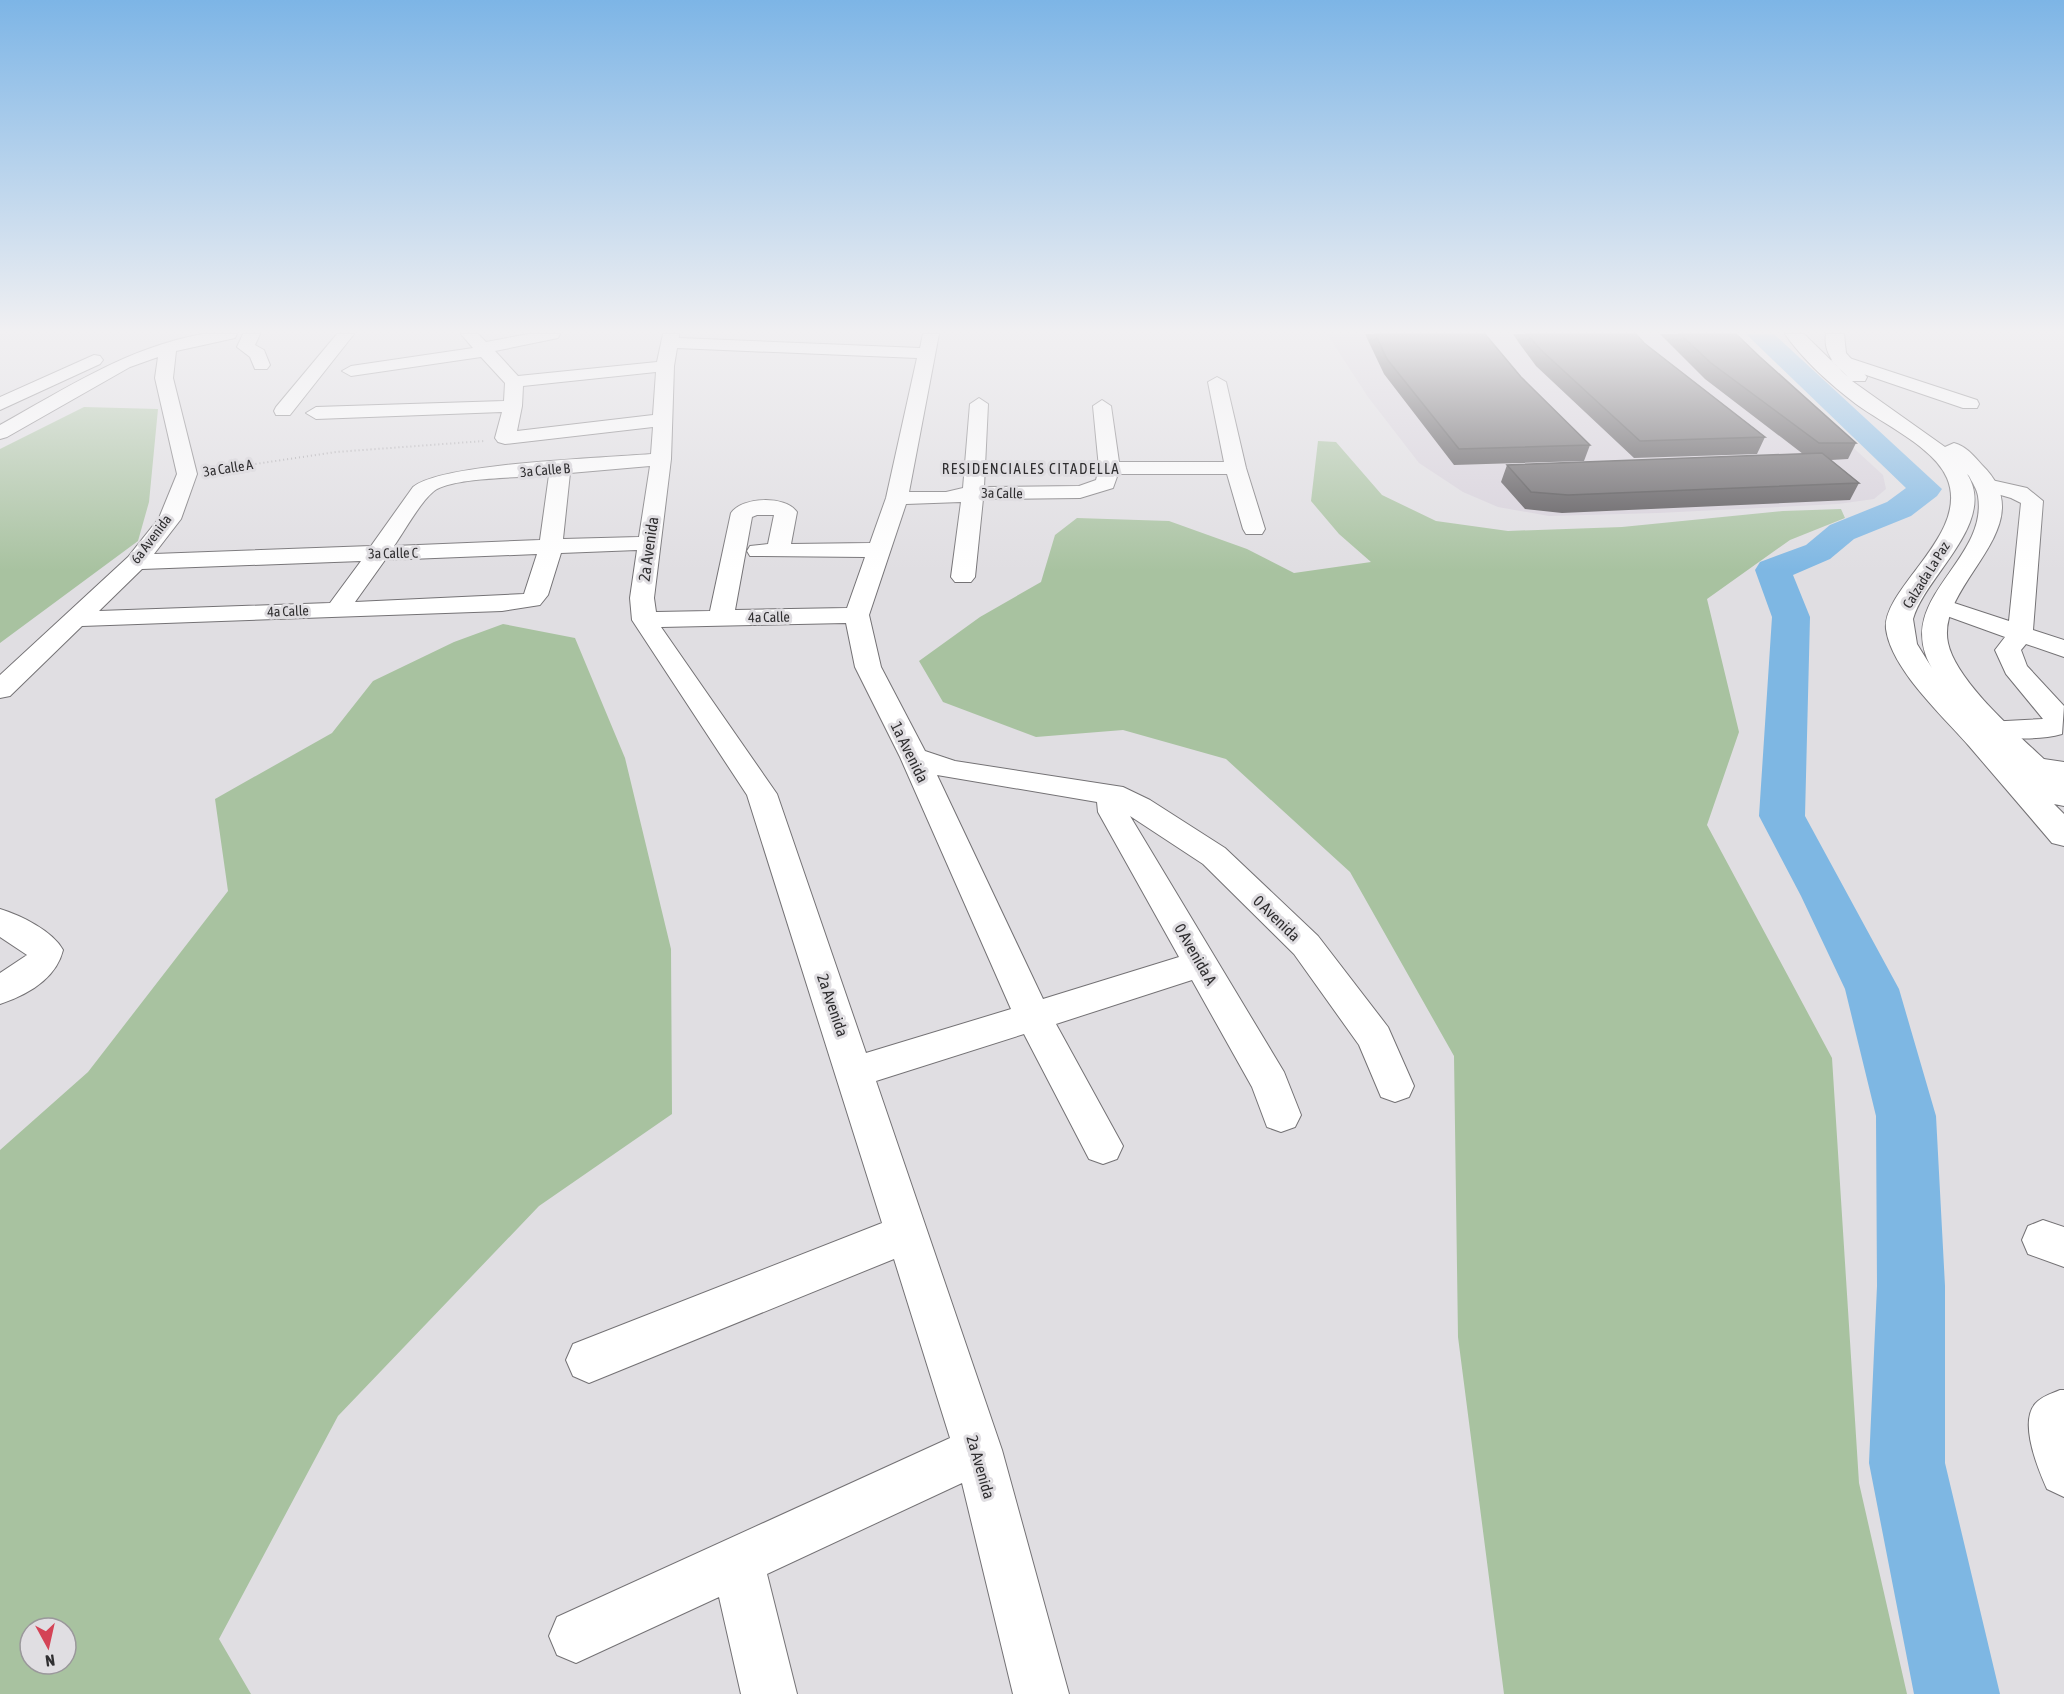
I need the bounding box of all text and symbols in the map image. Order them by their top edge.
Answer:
street label: 3a Calle A [202,456,254,480]
street label: 3a Calle B [519,460,571,480]
district label: RESIDENCIALES CITADELLA [942,460,1120,477]
street label: 3a Calle [981,485,1023,501]
street label: 6a Avenida [127,511,175,567]
street label: 2a Avenida [635,515,661,583]
street label: Calzada La Paz [1899,539,1953,611]
street label: 3a Calle C [368,545,419,561]
street label: 4a Calle [267,602,309,620]
street label: 4a Calle [748,609,790,625]
street label: 1a Avenida [888,719,932,785]
street label: 0 Avenida [1250,891,1304,945]
street label: 0 Avenida A [1171,920,1221,988]
street label: 2a Avenida [814,971,852,1039]
street label: 2a Avenida [963,1433,999,1501]
north arrow [18,1616,78,1676]
text: N [44,1651,56,1670]

